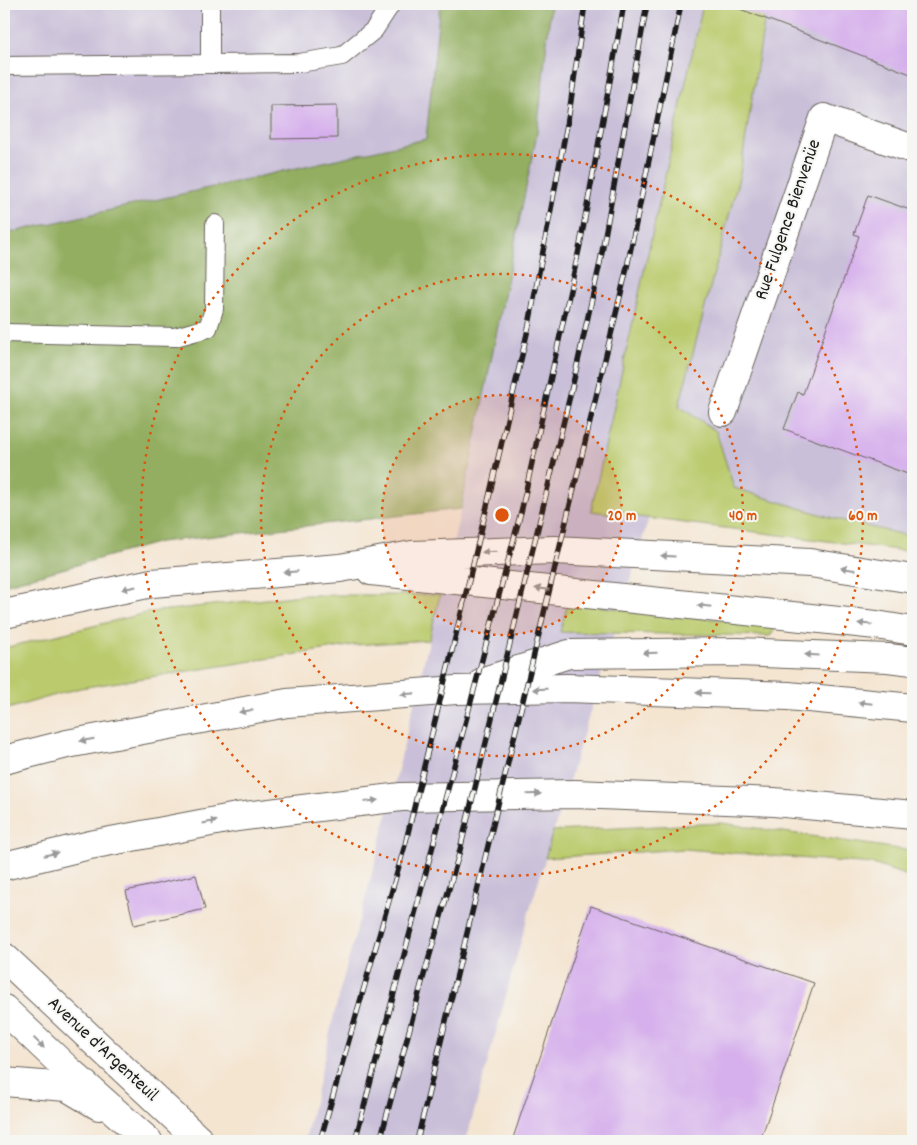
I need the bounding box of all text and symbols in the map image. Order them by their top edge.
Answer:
street label: Rue Fulgence Bienvenüe [749,136,829,304]
centre of rings [493,506,511,524]
text: 20 m [608,506,636,528]
text: 40 m [729,506,757,528]
text: 60 m [848,506,878,528]
one-way arrow [480,549,496,557]
one-way arrow [660,551,676,559]
one-way arrow [839,565,855,573]
one-way arrow [283,568,299,576]
one-way arrow [122,584,137,592]
one-way arrow [534,585,550,593]
one-way arrow [695,602,711,610]
one-way arrow [857,620,873,628]
one-way arrow [642,649,658,657]
one-way arrow [804,651,820,659]
one-way arrow [532,685,548,693]
one-way arrow [694,689,710,697]
one-way arrow [400,690,416,698]
one-way arrow [856,699,872,707]
one-way arrow [238,707,254,715]
one-way arrow [78,737,94,745]
one-way arrow [526,790,542,798]
one-way arrow [364,796,380,804]
one-way arrow [203,818,218,826]
one-way arrow [44,850,59,858]
street label: Avenue d'Argenteuil [40,991,164,1109]
one-way arrow [33,1037,45,1049]

